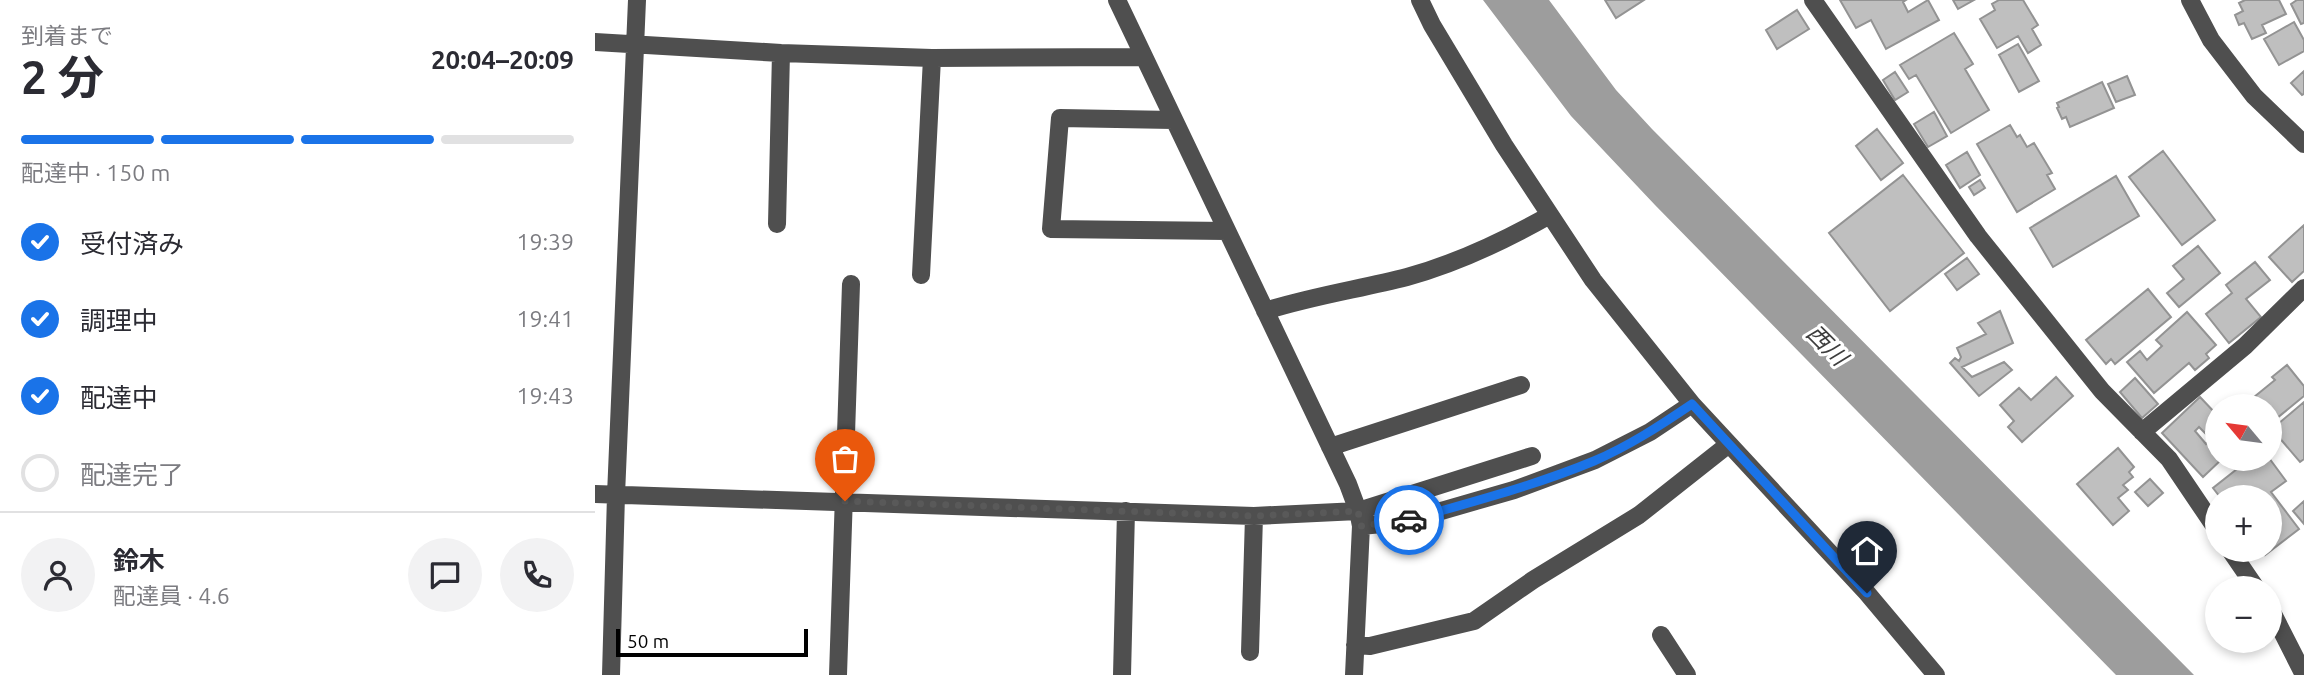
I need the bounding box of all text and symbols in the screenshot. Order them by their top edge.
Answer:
text: 到着まで [21,23,113,48]
text: 20:04–20:09 [431,45,574,74]
text: 2 分 [21,51,104,103]
text: 配達中 · 150 m [21,160,170,185]
icon: check [21,223,59,261]
text: 受付済み [80,229,184,258]
text: 19:39 [516,229,574,254]
icon: check [21,300,59,338]
text: 調理中 [80,306,158,335]
text: 19:41 [516,306,574,331]
water label: 西川 [1802,320,1855,372]
icon: check [21,377,59,415]
text: 配達中 [80,383,158,412]
text: 19:43 [516,383,574,408]
north arrow [2205,394,2282,471]
map controls [2205,394,2282,653]
pin [815,429,875,501]
icon: bag [826,440,864,478]
text: 配達完了 [80,460,184,489]
courier [1374,485,1444,555]
button: + [2205,485,2282,562]
icon: car [1390,501,1428,539]
pin [1837,521,1897,593]
icon: home [1848,532,1886,570]
button: person [21,538,95,612]
button: chat [408,538,482,612]
button: phone [500,538,574,612]
text: 鈴木 [113,546,165,575]
button: − [2205,576,2282,653]
text: 配達員 · 4.6 [113,583,230,608]
scale bar [616,626,809,658]
text: 50 m [627,630,669,652]

